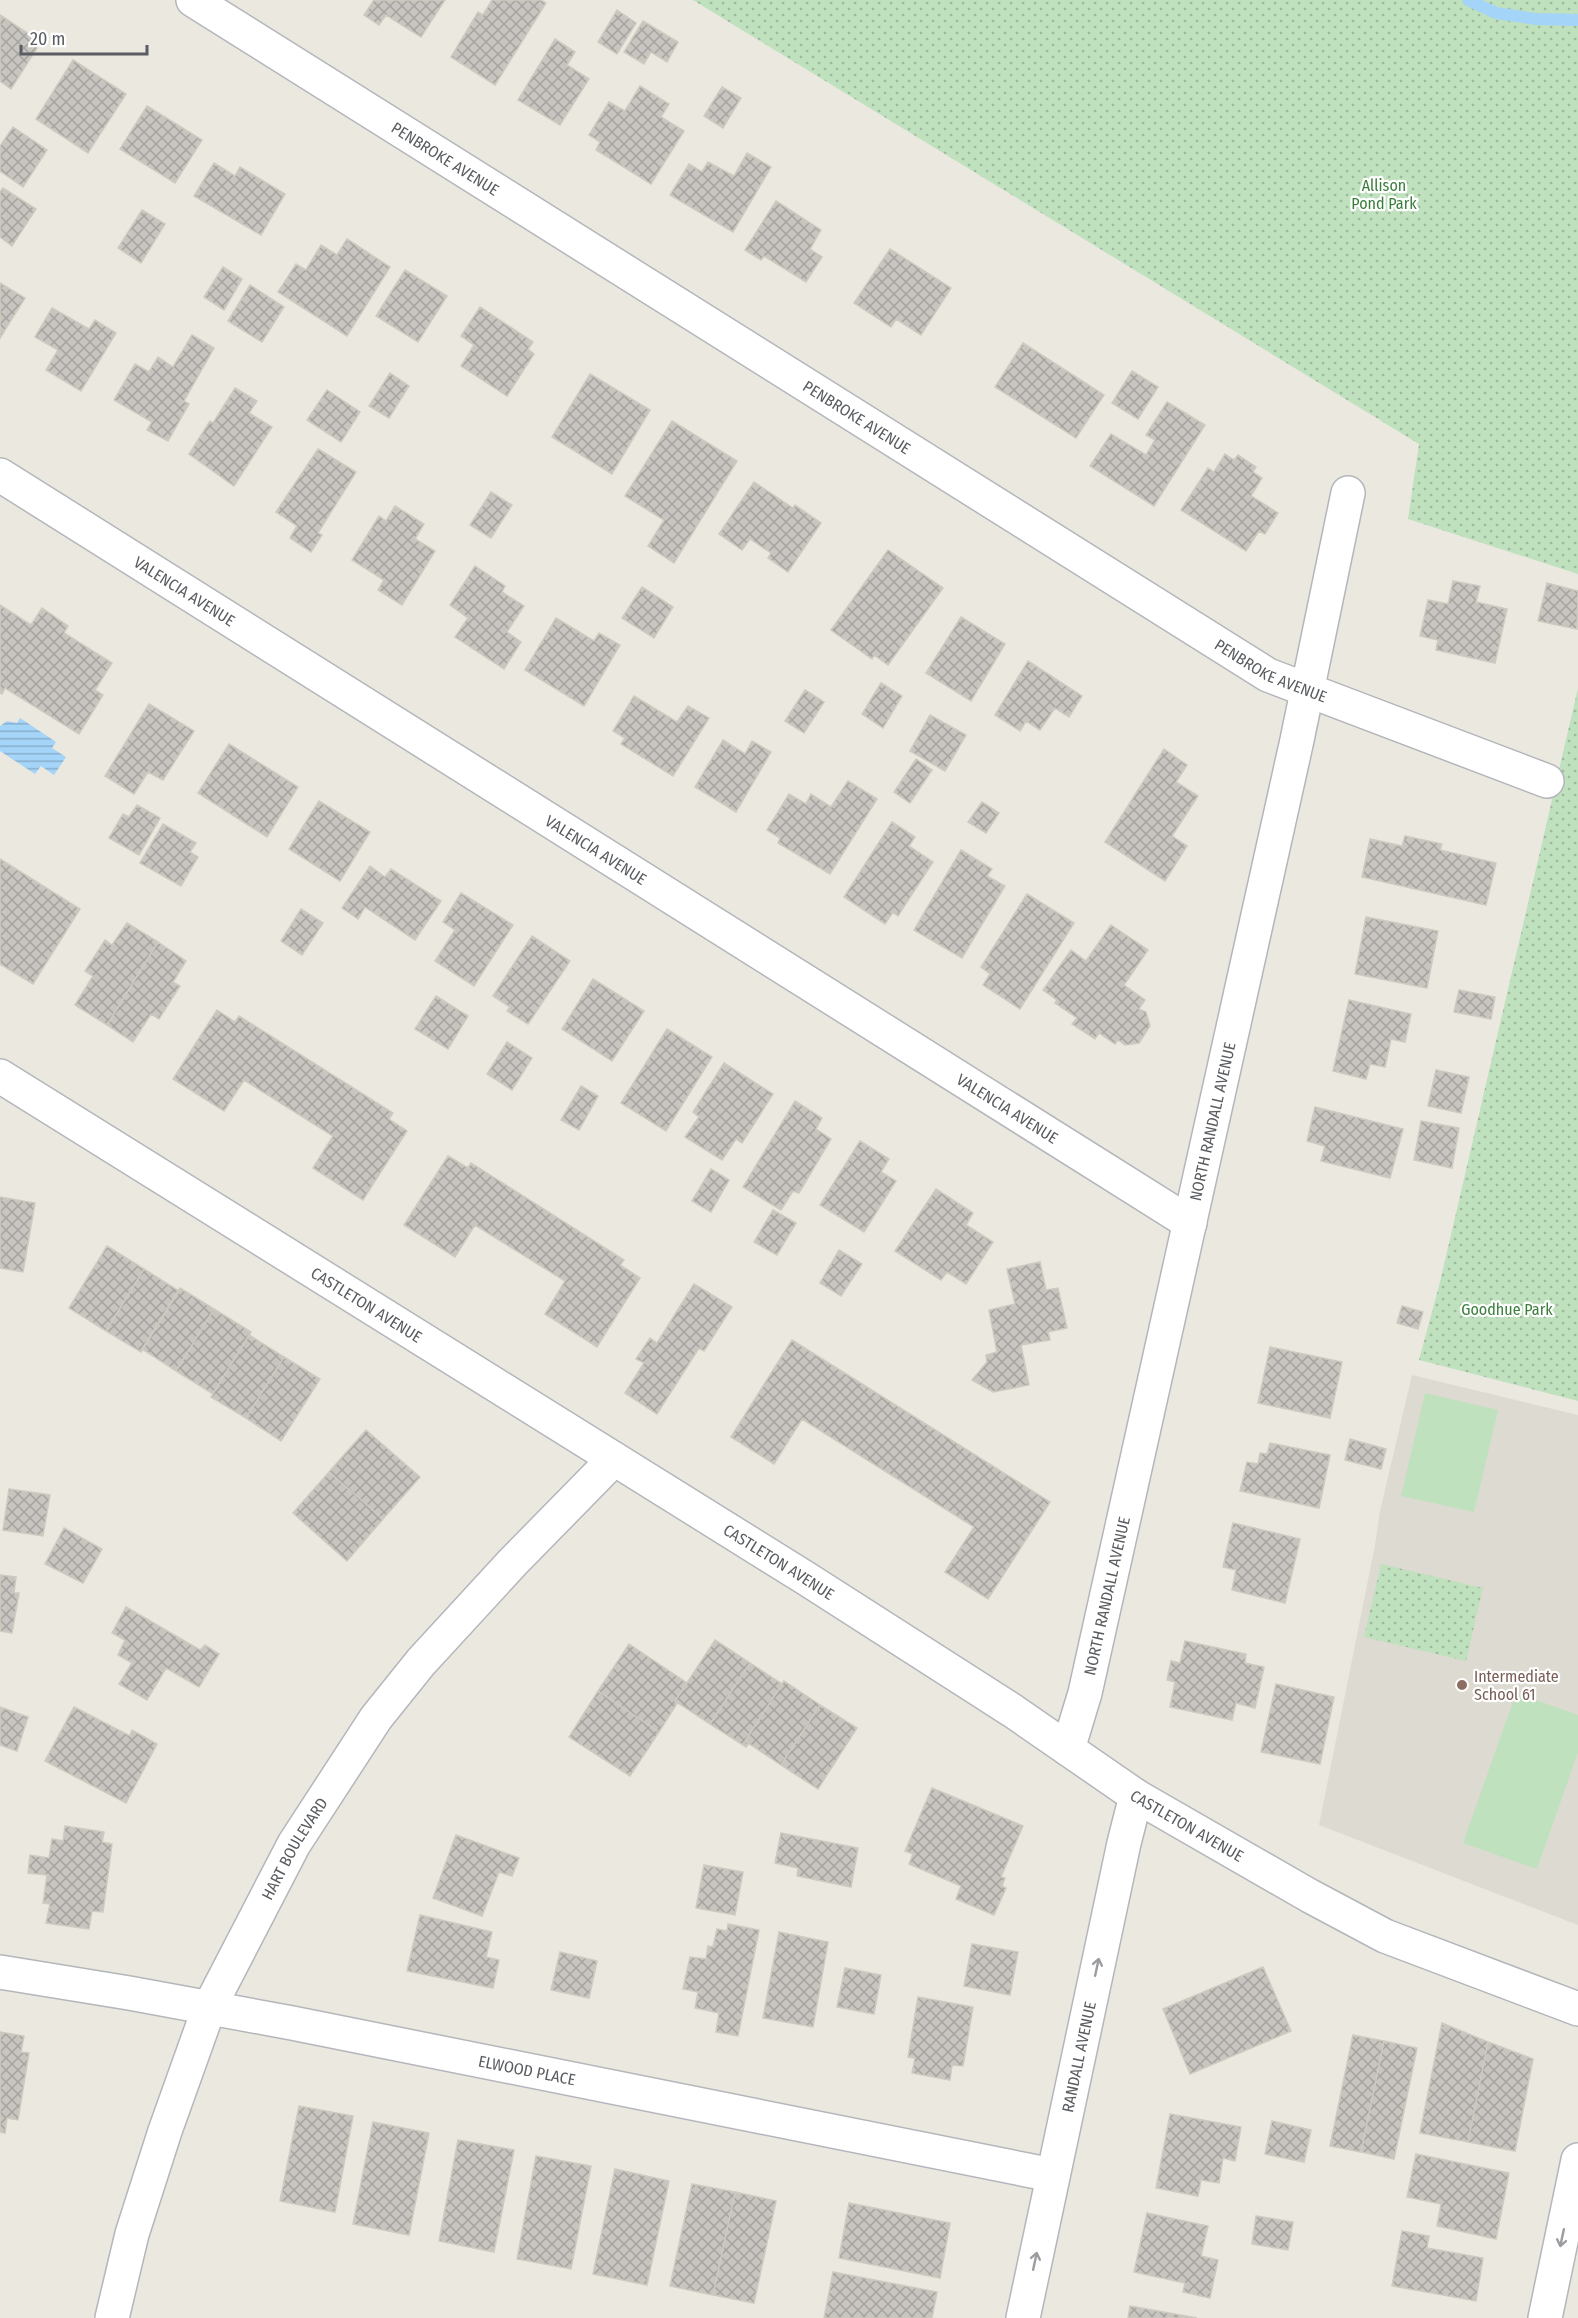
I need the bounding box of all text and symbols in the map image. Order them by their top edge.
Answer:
scale bar [21,18,147,56]
text: 20 m [30,28,65,50]
street label: PENBROKE AVENUE [388,118,503,199]
park label: Allison Pond Park [1351,176,1417,213]
street label: PENBROKE AVENUE [800,376,914,458]
street label: VALENCIA AVENUE [131,552,239,630]
street label: PENBROKE AVENUE [1211,635,1330,706]
street label: VALENCIA AVENUE [542,811,650,888]
street label: NORTH RANDALL AVENUE [1185,1040,1239,1203]
street label: VALENCIA AVENUE [953,1069,1062,1147]
street label: CASTLETON AVENUE [308,1263,426,1346]
park label: Goodhue Park [1461,1300,1553,1319]
street label: NORTH RANDALL AVENUE [1080,1515,1133,1677]
street label: CASTLETON AVENUE [720,1520,838,1604]
place label: Intermediate School 61 [1474,1667,1559,1704]
marker: Intermediate School 61 [1455,1678,1469,1692]
street label: CASTLETON AVENUE [1127,1786,1247,1865]
street label: HART BOULEVARD [257,1794,331,1903]
one-way arrow [1092,1958,1103,1978]
street label: RANDALL AVENUE [1057,2000,1100,2114]
street label: ELWOOD PLACE [477,2051,577,2089]
one-way arrow [1556,2228,1567,2247]
one-way arrow [1029,2251,1041,2270]

